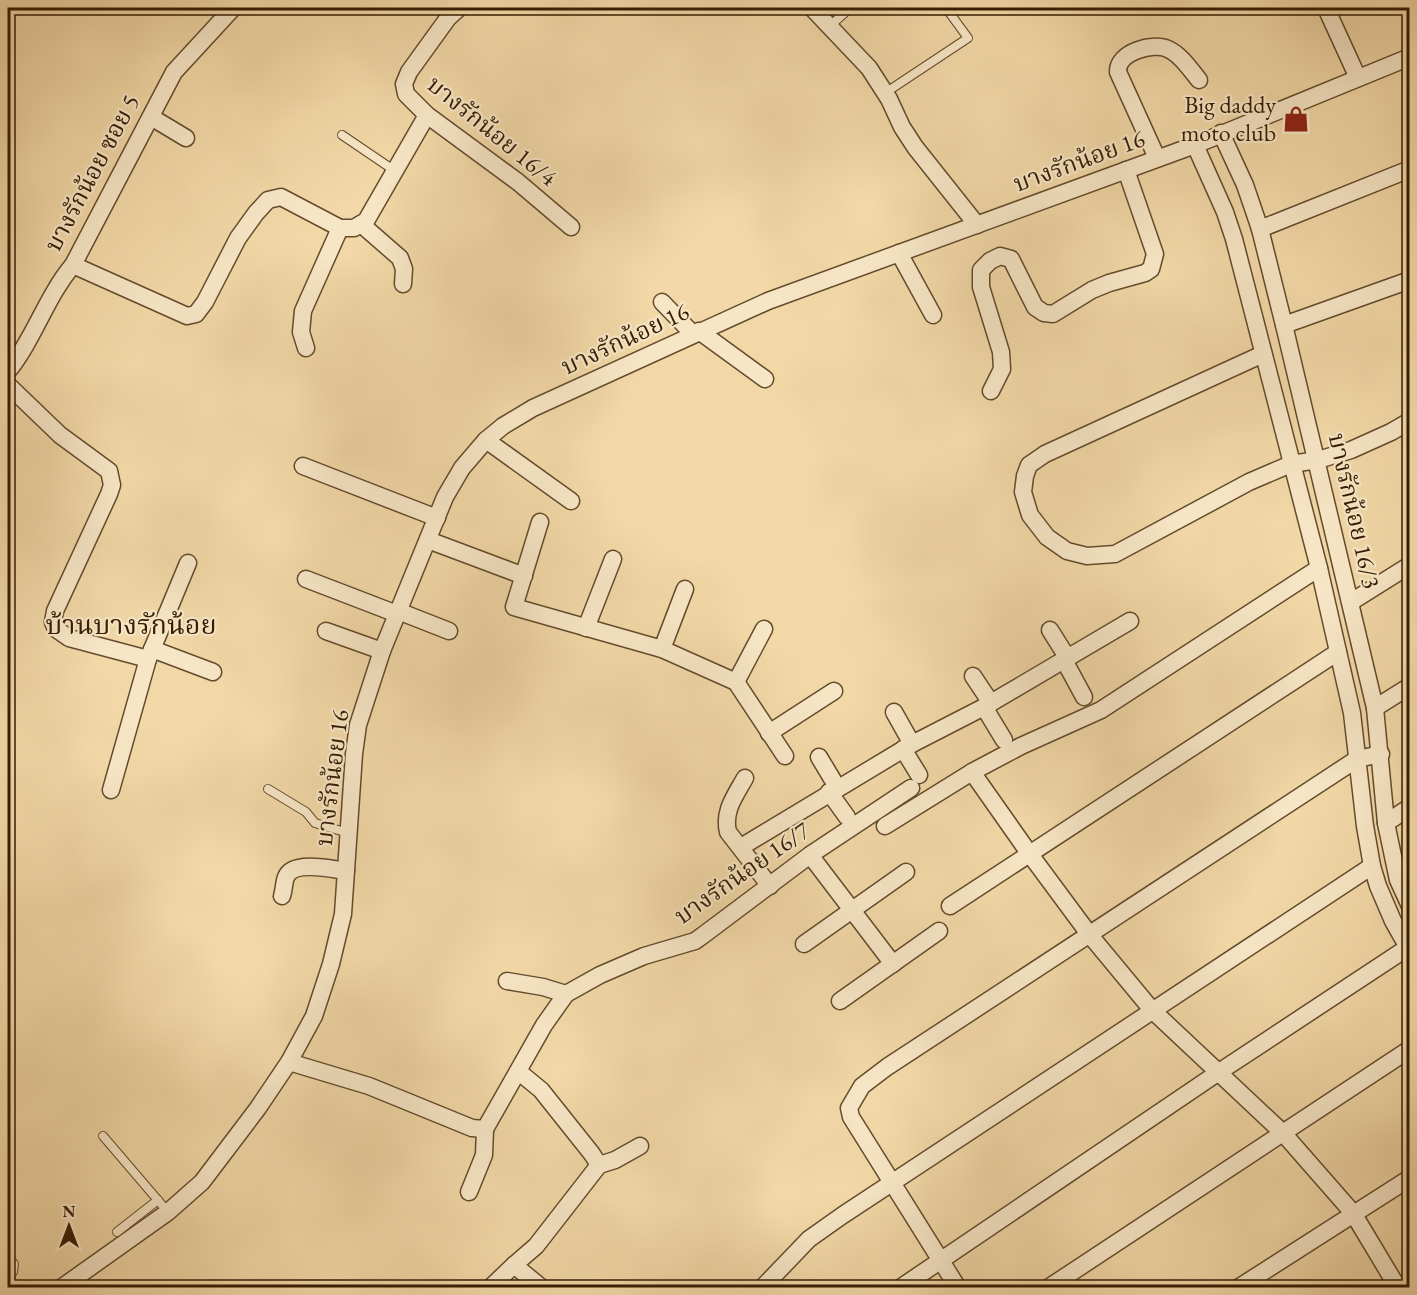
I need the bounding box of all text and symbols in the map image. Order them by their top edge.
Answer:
street label: บางรักน้อย 16/4 [421,69,564,193]
street label: บางรักน้อย ซอย 5 [37,89,146,257]
place label: Big daddy moto club [1181,89,1276,148]
shop icon: Big daddy moto club [1281,104,1311,134]
street label: บางรักน้อย 16 [1009,122,1149,199]
street label: บางรักน้อย 16 [556,295,694,382]
street label: บางรักน้อย 16/3 [1322,430,1387,592]
district label: บ้านบางรักน้อย [45,607,217,642]
street label: บางรักน้อย 16 [308,708,355,848]
street label: บางรักน้อย 16/7 [668,814,816,931]
north arrow [39,1196,99,1256]
text: N [63,1201,76,1222]

